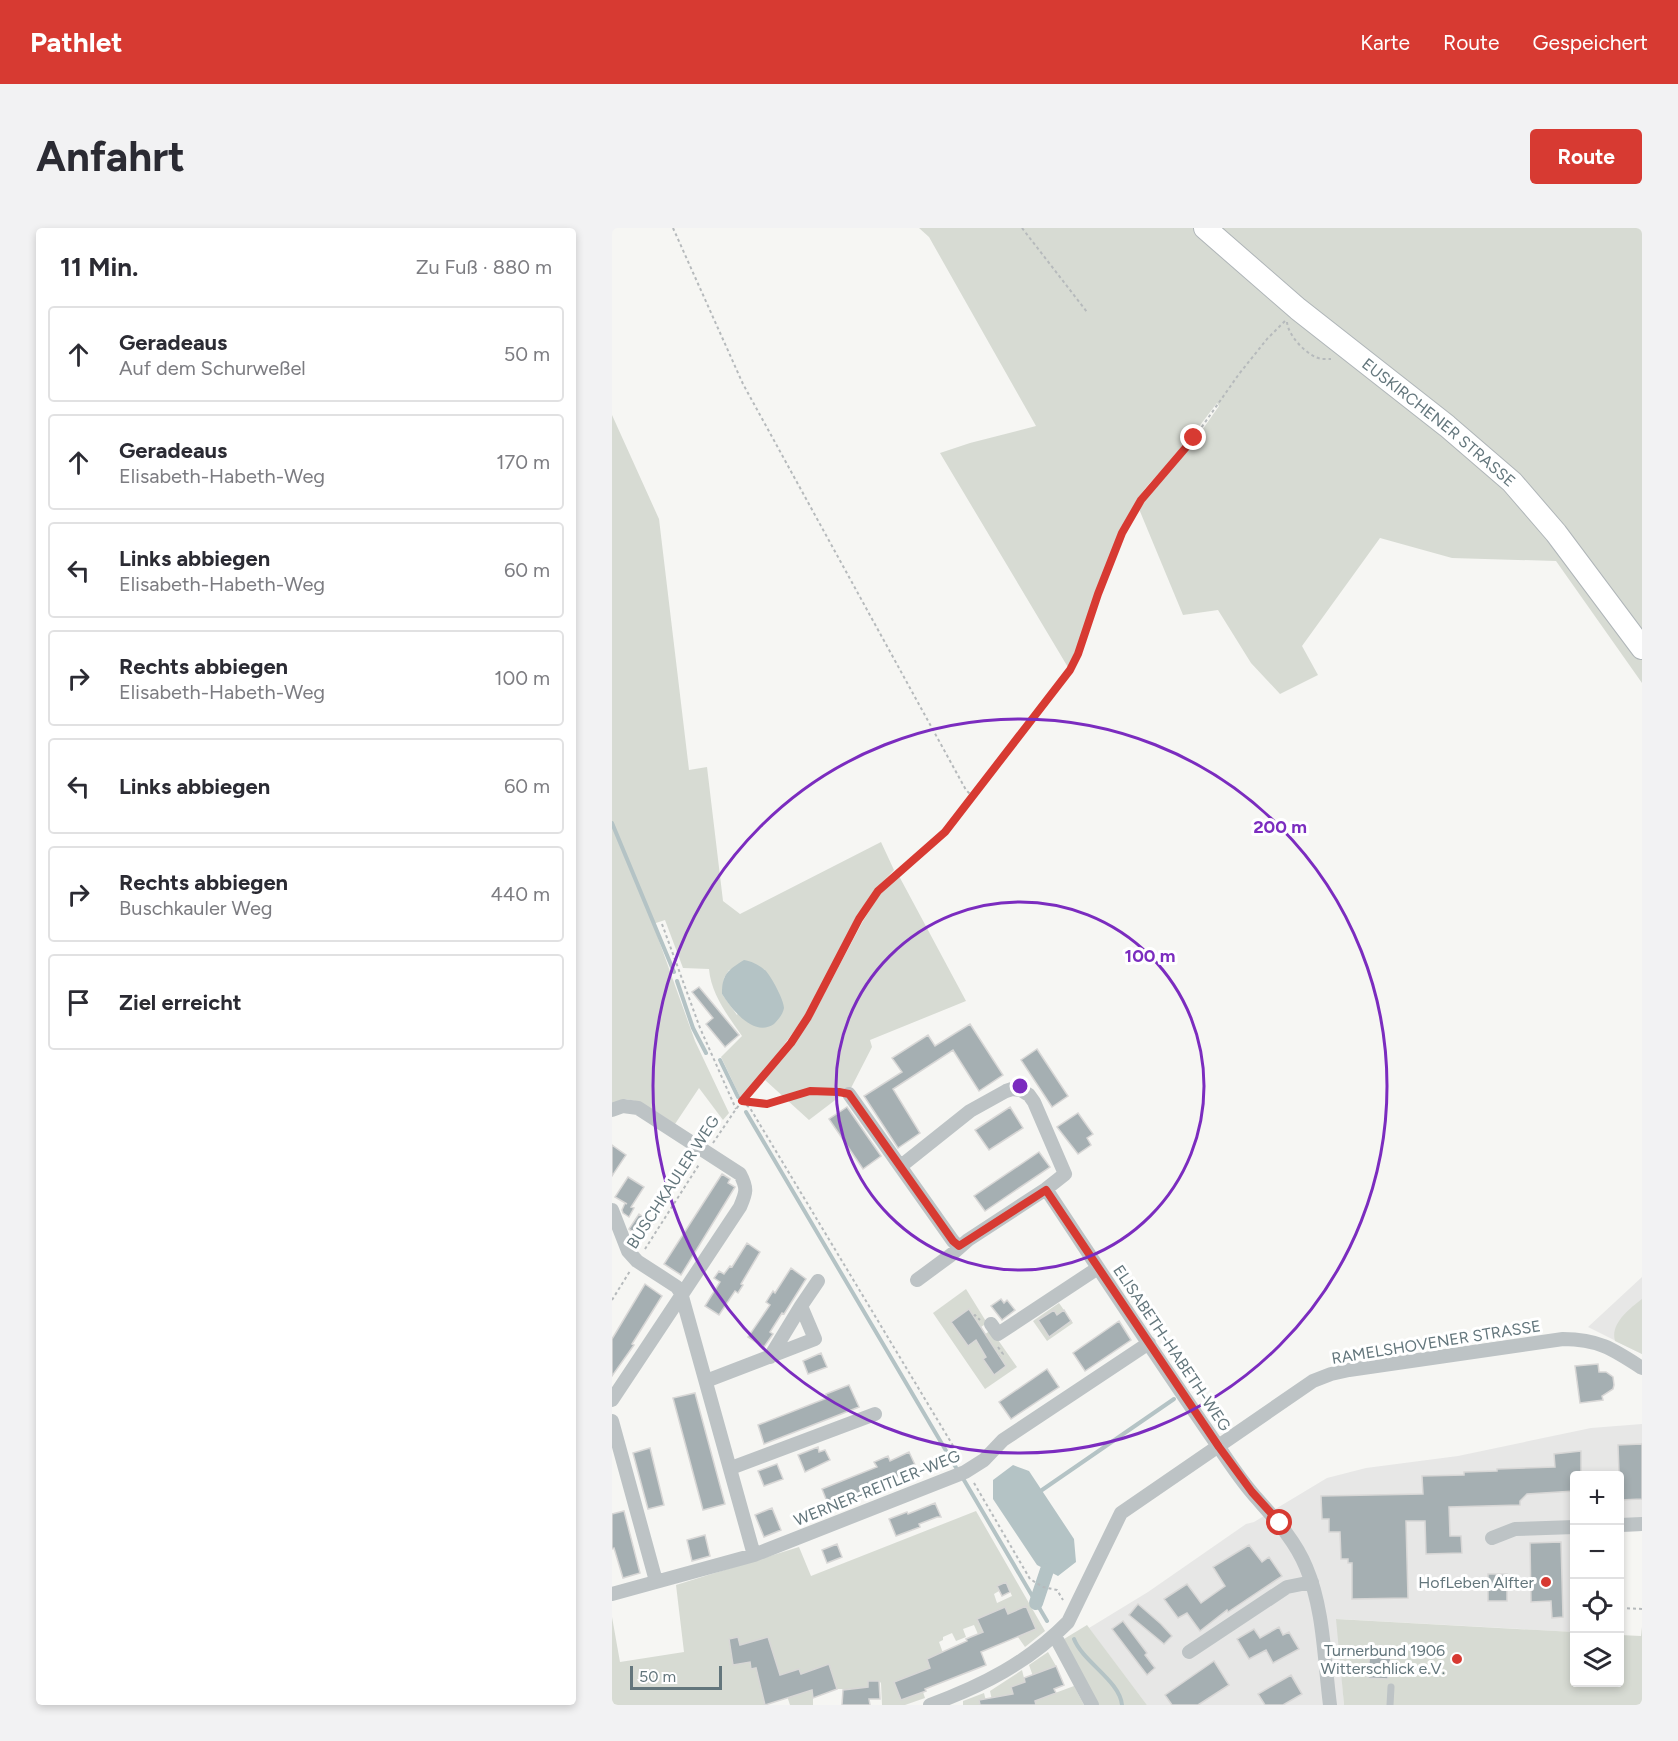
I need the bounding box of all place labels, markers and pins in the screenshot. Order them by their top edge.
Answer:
centre of rings [1010,1076,1030,1096]
place label: HofLeben Alfter [1418,1573,1535,1592]
marker: HofLeben Alfter [1539,1575,1553,1589]
place label: Turnerbund 1906 Witterschlick e.V. [1321,1641,1445,1678]
marker: Turnerbund 1906 Witterschlick e.V. [1450,1652,1464,1666]

